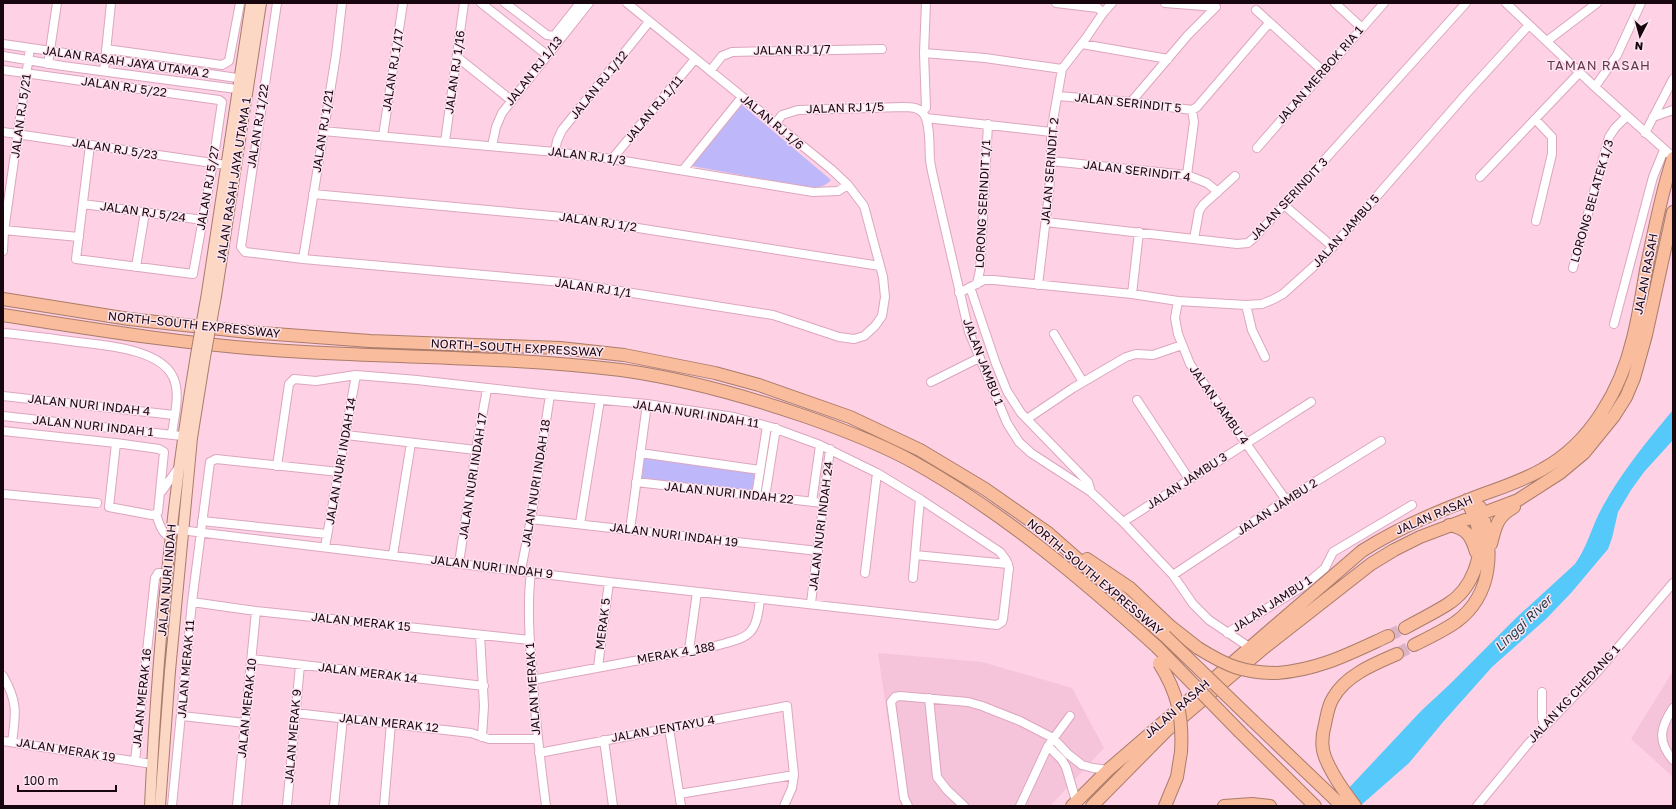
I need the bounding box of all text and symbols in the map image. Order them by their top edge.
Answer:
north arrow [1620,16,1660,56]
street label: JALAN MERBOK RIA 1 [1273,23,1366,127]
street label: JALAN RJ 1/17 [379,28,406,112]
street label: JALAN RJ 1/16 [441,29,468,115]
street label: JALAN RJ 1/13 [502,33,565,108]
text: N [1634,40,1644,53]
street label: JALAN RJ 1/7 [753,41,831,58]
street label: JALAN RASAH JAYA UTAMA 2 [42,42,210,81]
street label: JALAN RJ 1/12 [566,47,631,122]
district label: TAMAN RASAH [1547,57,1651,73]
street label: JALAN RJ 1/11 [621,72,686,145]
street label: JALAN RJ 5/21 [7,73,34,159]
street label: JALAN RJ 5/22 [80,73,168,100]
street label: JALAN RJ 1/22 [243,83,272,169]
street label: JALAN RJ 1/21 [309,88,336,173]
street label: JALAN SERINDIT 5 [1074,89,1182,116]
street label: JALAN RJ 1/6 [738,91,807,153]
street label: JALAN RASAH JAYA UTAMA 1 [213,96,254,263]
street label: JALAN RJ 1/5 [806,99,884,116]
street label: JALAN SERINDIT 2 [1037,117,1062,225]
street label: JALAN RJ 5/23 [71,134,159,163]
street label: LORONG BELATEK 1/3 [1567,138,1616,264]
street label: LORONG SERINDIT 1/1 [972,139,993,269]
street label: JALAN RJ 1/3 [547,143,627,168]
street label: JALAN RJ 5/27 [193,145,222,231]
street label: JALAN SERINDIT 3 [1247,154,1331,243]
street label: JALAN SERINDIT 4 [1083,156,1191,185]
street label: JALAN JAMBU 5 [1309,191,1382,270]
street label: JALAN RJ 5/24 [99,198,187,225]
street label: JALAN RJ 1/2 [558,209,638,234]
street label: JALAN RASAH [1630,232,1661,316]
street label: JALAN RJ 1/1 [554,275,632,300]
street label: NORTH–SOUTH EXPRESSWAY [107,308,281,341]
street label: JALAN JAMBU 1 [960,316,1007,408]
street label: NORTH–SOUTH EXPRESSWAY [430,335,604,360]
street label: JALAN JAMBU 4 [1186,362,1252,447]
street label: JALAN NURI INDAH 4 [27,391,151,418]
street label: JALAN NURI INDAH 14 [322,396,359,526]
street label: JALAN NURI INDAH 11 [632,396,760,431]
street label: JALAN NURI INDAH 1 [32,412,154,439]
street label: JALAN NURI INDAH 17 [455,412,490,540]
street label: JALAN NURI INDAH 18 [518,418,553,548]
street label: JALAN JAMBU 3 [1144,449,1230,512]
street label: JALAN NURI INDAH 24 [805,461,836,591]
street label: JALAN JAMBU 2 [1234,475,1320,538]
street label: JALAN NURI INDAH 22 [664,478,794,507]
street label: JALAN RASAH [1393,492,1475,538]
street label: NORTH–SOUTH EXPRESSWAY [1024,515,1167,638]
street label: JALAN NURI INDAH 19 [609,519,739,550]
street label: JALAN NURI INDAH [154,523,179,637]
street label: JALAN NURI INDAH 9 [430,552,554,581]
street label: JALAN JAMBU 1 [1229,572,1315,635]
water label: Linggi River [1491,590,1556,654]
street label: MERAK 5 [592,597,613,651]
street label: JALAN MERAK 15 [311,609,411,634]
street label: JALAN MERAK 11 [174,619,197,719]
street label: MERAK 4_188 [636,638,716,667]
street label: JALAN KG CHEDANG 1 [1524,641,1623,746]
street label: JALAN MERAK 1 [522,642,543,736]
street label: JALAN MERAK 16 [129,647,154,748]
street label: JALAN MERAK 10 [234,657,259,759]
street label: JALAN MERAK 14 [318,659,419,686]
street label: JALAN RASAH [1141,676,1213,741]
street label: JALAN MERAK 9 [281,688,304,783]
street label: JALAN MERAK 12 [339,710,439,735]
street label: JALAN JENTAYU 4 [610,712,716,745]
street label: JALAN MERAK 19 [16,734,117,765]
scale bar [18,767,116,793]
text: 100 m [24,773,58,788]

